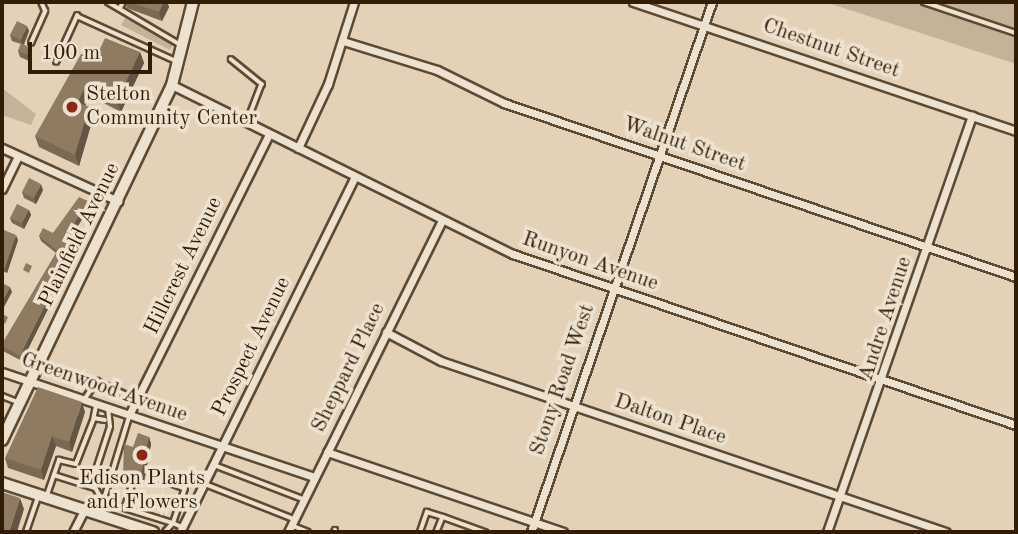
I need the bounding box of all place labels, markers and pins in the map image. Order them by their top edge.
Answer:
place label: Stelton Community Center [86,82,257,132]
marker: Stelton Community Center [64,99,80,115]
marker: Edison Plants and Flowers [134,447,150,463]
place label: Edison Plants and Flowers [79,466,205,516]

